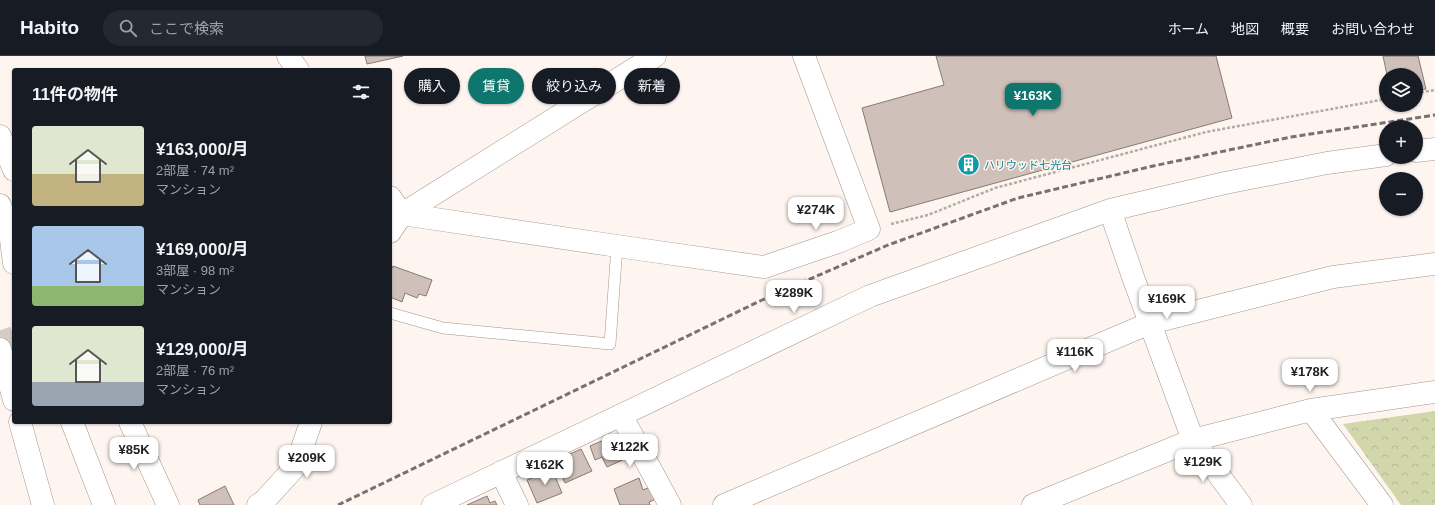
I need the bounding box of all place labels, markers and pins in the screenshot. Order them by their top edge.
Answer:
pin: ¥163K [1005,83,1061,117]
building icon: ハリウッド七光台 [956,152,982,178]
place label: ハリウッド七光台 [984,159,1072,171]
pin: ¥274K [788,197,844,231]
pin: ¥289K [766,280,822,314]
pin: ¥169K [1139,286,1195,320]
pin: ¥116K [1047,339,1103,373]
pin: ¥178K [1282,359,1338,393]
pin: ¥122K [602,434,658,468]
pin: ¥85K [110,437,158,471]
pin: ¥209K [279,445,335,479]
pin: ¥129K [1175,449,1231,483]
pin: ¥162K [517,452,573,486]

